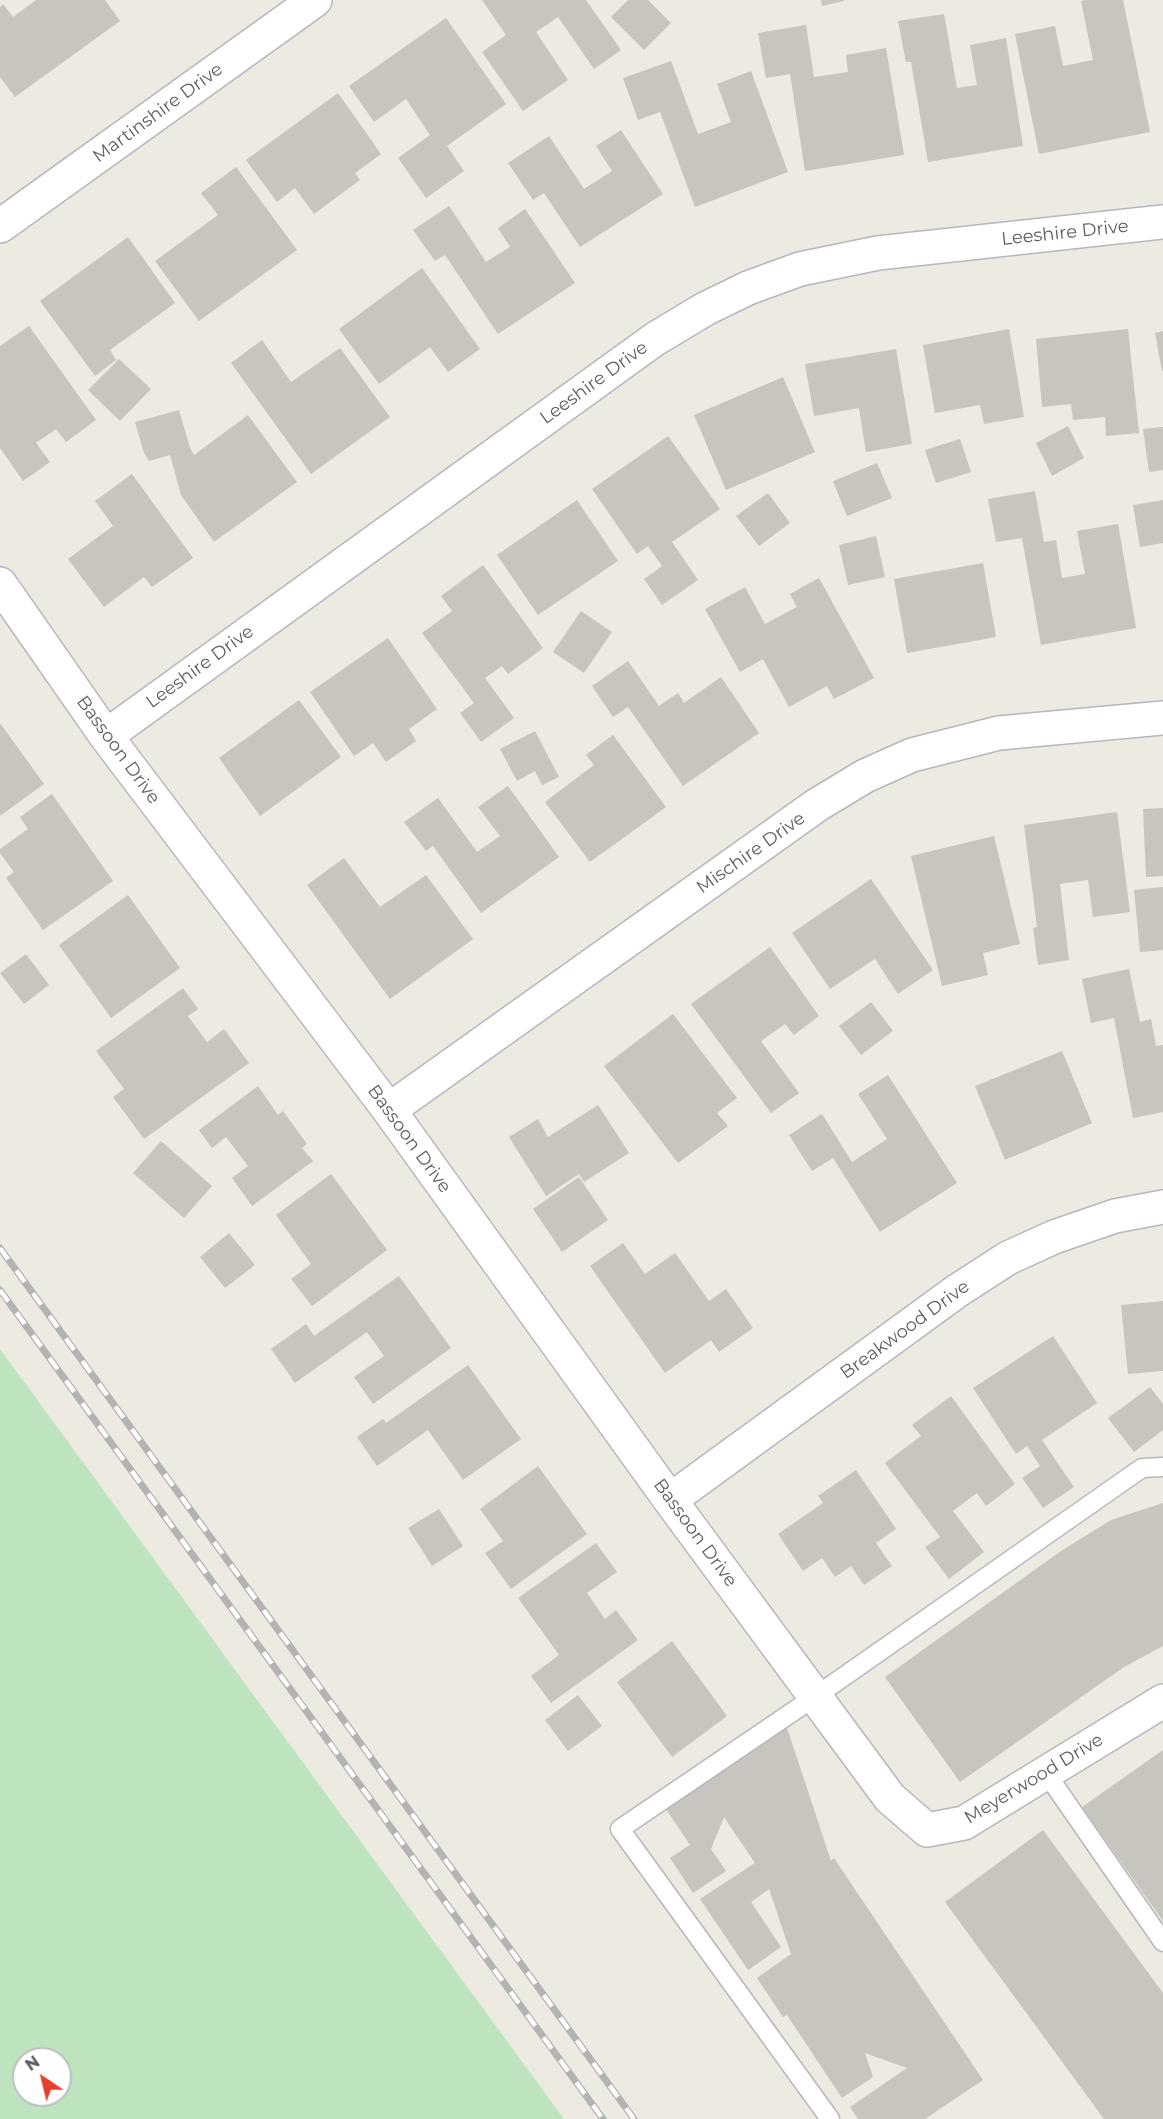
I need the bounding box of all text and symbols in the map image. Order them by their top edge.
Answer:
street label: Martinshire Drive [89,59,227,167]
street label: Leeshire Drive [1000,216,1130,250]
street label: Leeshire Drive [536,337,652,429]
street label: Leeshire Drive [142,621,258,713]
street label: Bassoon Drive [72,692,164,808]
street label: Mischire Drive [693,808,809,898]
street label: Bassoon Drive [363,1081,455,1197]
street label: Breakwood Drive [836,1276,974,1384]
street label: Bassoon Drive [649,1475,741,1591]
street label: Meyerwood Drive [961,1729,1107,1829]
north arrow [12,2047,72,2107]
text: N [22,2052,43,2075]

